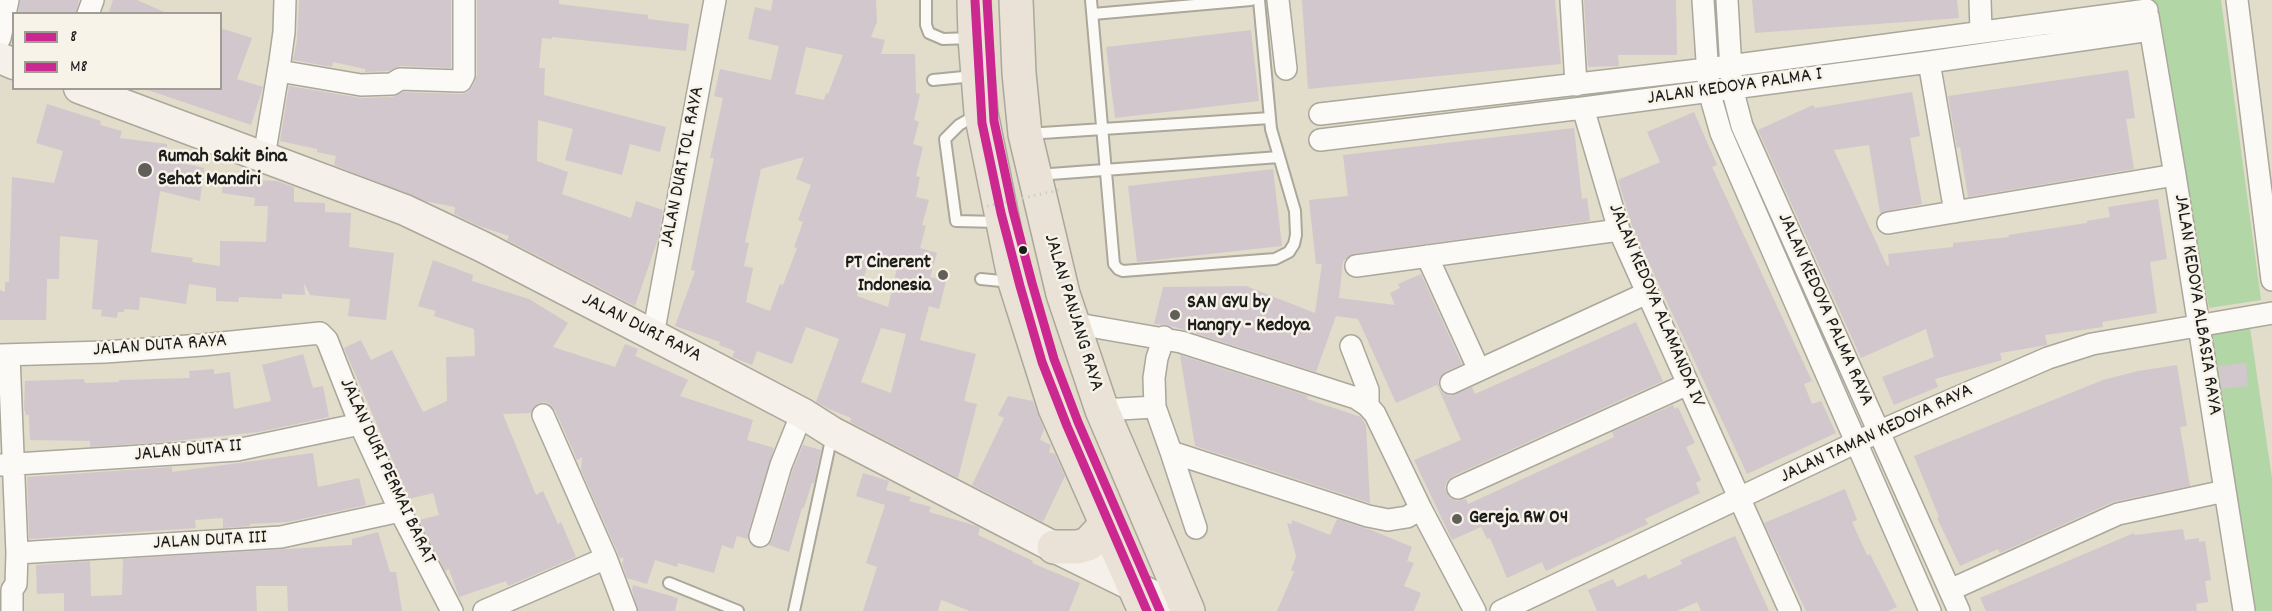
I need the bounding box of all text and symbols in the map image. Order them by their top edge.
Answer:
legend [12,12,222,90]
text: 8 [70,25,77,50]
text: M8 [70,55,88,80]
street label: JALAN KEDOYA PALMA I [1646,64,1824,112]
street label: JALAN DURI TOL RAYA [657,85,711,249]
place label: Rumah Sakit Bina Sehat Mandiri [158,146,287,193]
marker: Rumah Sakit Bina Sehat Mandiri [136,161,154,179]
street label: JALAN KEDOYA ALBASIA RAYA [2167,193,2225,417]
street label: JALAN KEDOYA ALAMANDA IV [1601,201,1709,411]
street label: JALAN KEDOYA PALMA RAYA [1771,210,1877,410]
street label: JALAN PANJANG RAYA [1037,231,1107,395]
unlabelled marker [1017,244,1029,256]
place label: PT Cinerent Indonesia [845,252,931,299]
marker: PT Cinerent Indonesia [936,268,950,282]
street label: JALAN DURI RAYA [577,289,705,369]
place label: SAN GYU by Hangry - Kedoya [1187,292,1310,339]
marker: SAN GYU by Hangry - Kedoya [1168,308,1182,322]
street label: JALAN DUTA RAYA [92,330,228,364]
street label: JALAN DURI PERMAI BARAT [332,375,440,569]
street label: JALAN TAMAN KEDOYA RAYA [1777,380,1977,490]
street label: JALAN DUTA II [133,435,243,469]
place label: Gereja RW 04 [1469,507,1568,531]
marker: Gereja RW 04 [1450,512,1464,526]
street label: JALAN DUTA III [153,527,267,557]

